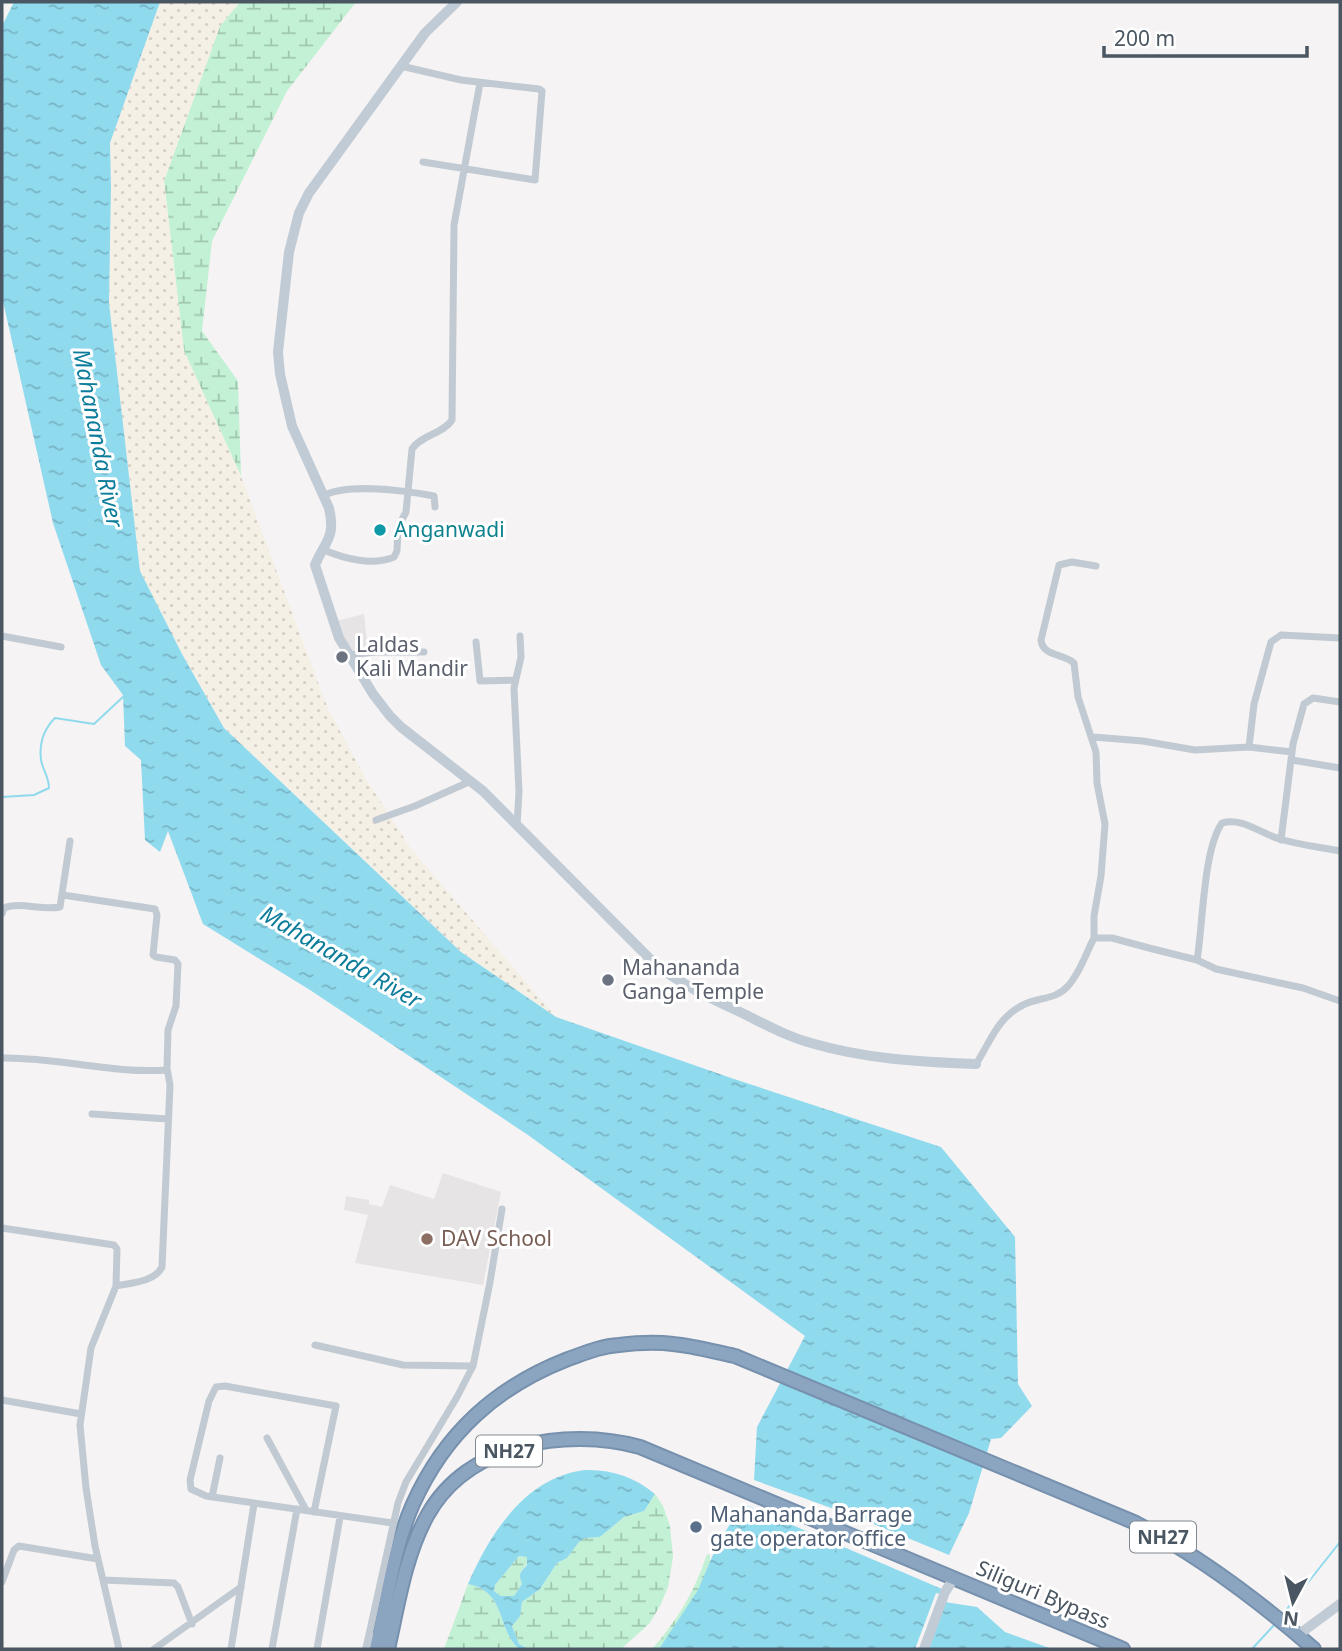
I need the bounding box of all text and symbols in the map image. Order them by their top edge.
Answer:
scale bar [1104,14,1307,58]
text: 200 m [1114,24,1175,52]
water label: Mahananda River [66,346,132,531]
place label: Anganwadi [394,515,505,543]
marker: Anganwadi [372,522,388,538]
place label: Laldas Kali Mandir [356,630,468,682]
marker: Laldas Kali Mandir [334,649,350,665]
water label: Mahananda River [255,897,429,1016]
place label: Mahananda Ganga Temple [622,953,764,1005]
marker: Mahananda Ganga Temple [600,972,616,988]
place label: DAV School [441,1224,552,1252]
marker: DAV School [419,1231,435,1247]
road number: NH27 [476,1436,542,1466]
place label: Mahananda Barrage gate operator office [710,1500,912,1552]
marker: Mahananda Barrage gate operator office [688,1519,704,1535]
road number: NH27 [1130,1522,1196,1553]
street label: Siliguri Bypass [972,1553,1114,1635]
north arrow [1258,1567,1328,1637]
text: N [1282,1605,1300,1633]

